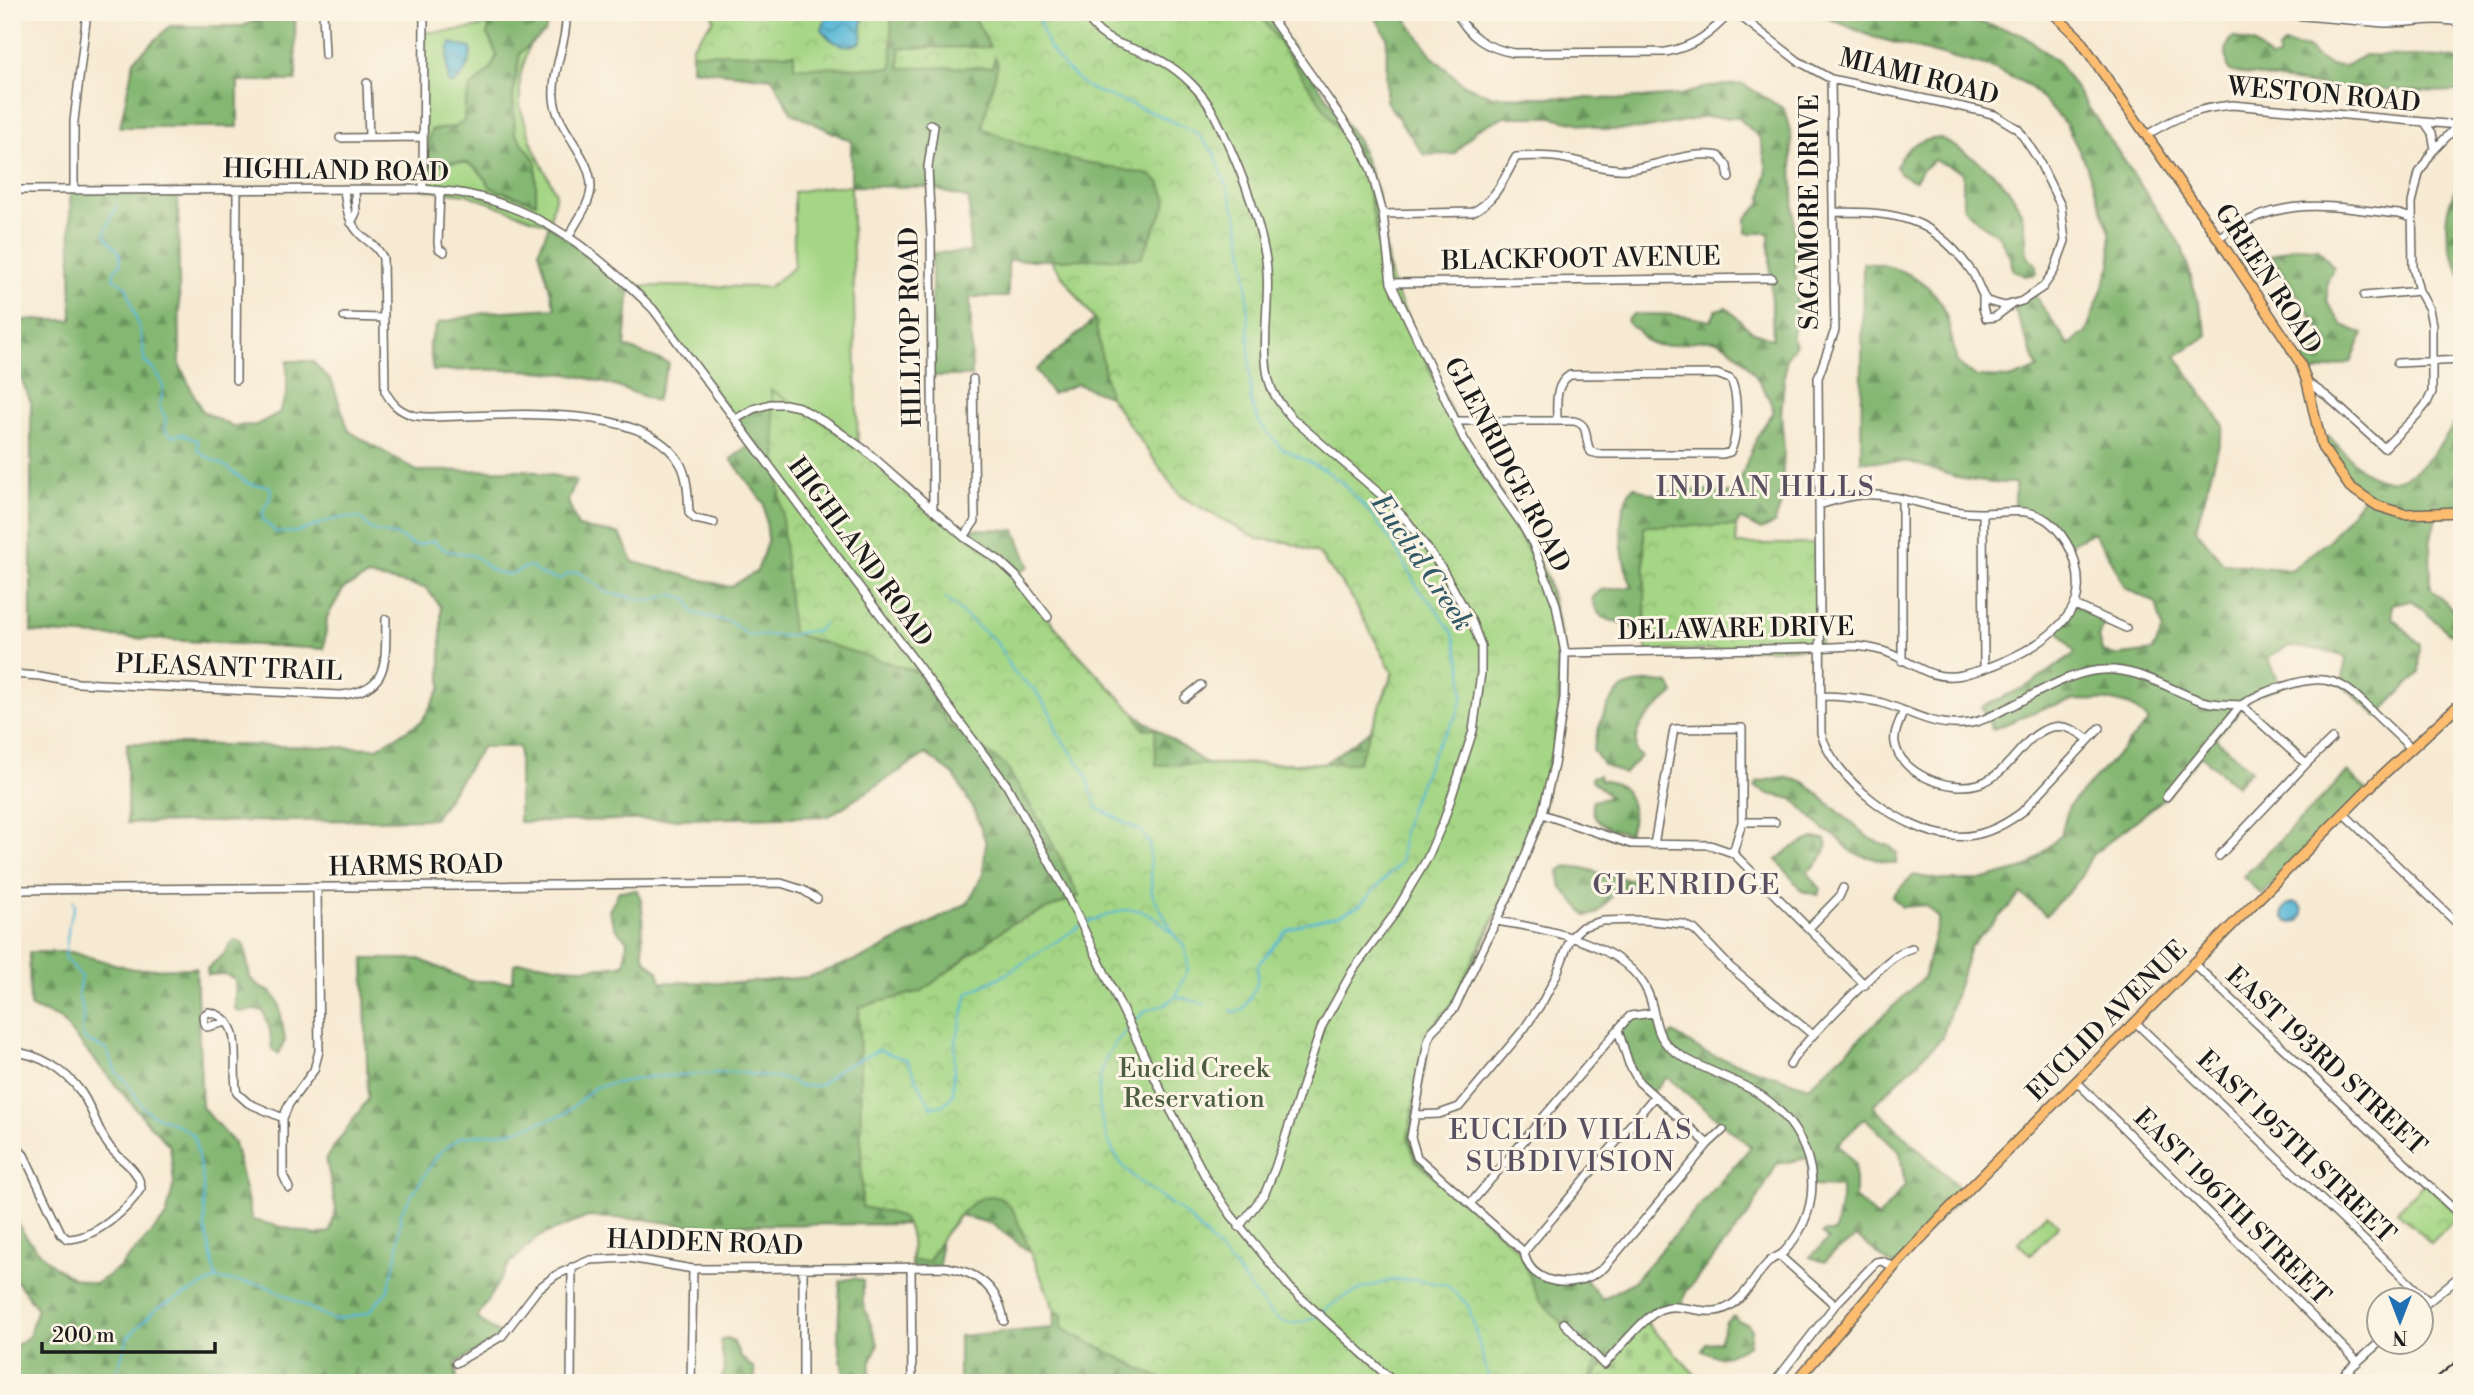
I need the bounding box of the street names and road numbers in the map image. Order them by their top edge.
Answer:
street label: MIAMI ROAD [1836,42,2002,112]
street label: WESTON ROAD [2225,71,2422,119]
street label: SAGAMORE DRIVE [1794,94,1826,330]
street label: HIGHLAND ROAD [223,153,449,189]
street label: GREEN ROAD [2208,198,2328,360]
street label: HILLTOP ROAD [893,227,929,427]
street label: BLACKFOOT AVENUE [1440,241,1721,277]
street label: GLENRIDGE ROAD [1437,352,1577,578]
street label: HIGHLAND ROAD [781,451,939,653]
street label: DELAWARE DRIVE [1617,611,1855,647]
street label: PLEASANT TRAIL [115,648,343,688]
street label: HARMS ROAD [328,848,504,884]
street label: EUCLID AVENUE [2020,934,2194,1108]
street label: EAST 193RD STREET [2219,960,2433,1162]
street label: EAST 195TH STREET [2190,1044,2402,1250]
street label: EAST 196TH STREET [2127,1102,2337,1312]
street label: HADDEN ROAD [606,1224,804,1262]

